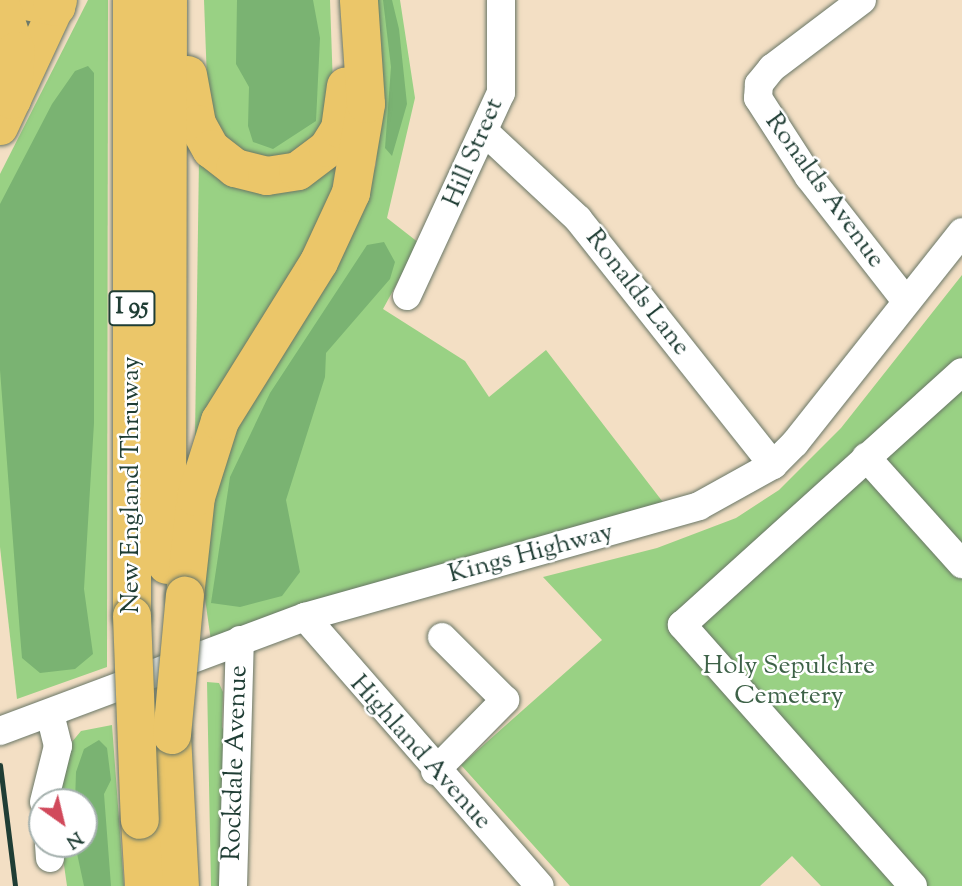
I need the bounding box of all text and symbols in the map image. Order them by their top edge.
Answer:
street label: Hill Street [437,94,511,212]
street label: Ronalds Avenue [757,107,891,275]
street label: Ronalds Lane [578,224,696,362]
road number: I 95 [108,288,156,328]
street label: New England Thruway [116,356,148,614]
street label: Kings Highway [445,517,617,591]
park label: Holy Sepulchre Cemetery [703,651,875,712]
street label: Rockdale Avenue [217,665,255,861]
street label: Highland Avenue [342,669,498,837]
north arrow [28,788,98,858]
text: N [60,824,88,855]

